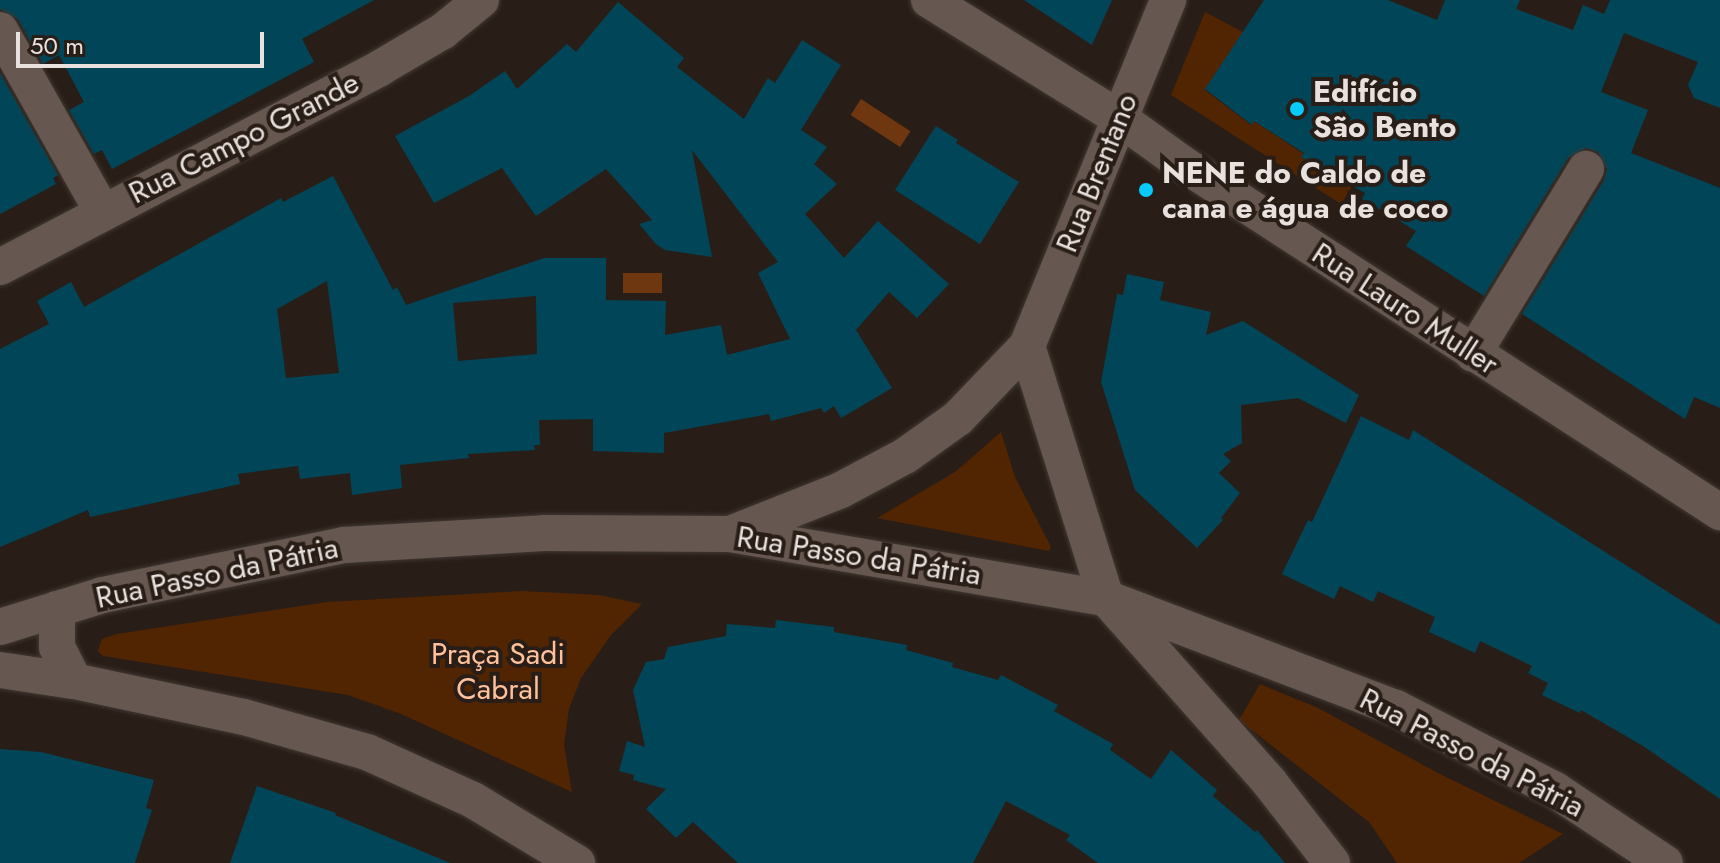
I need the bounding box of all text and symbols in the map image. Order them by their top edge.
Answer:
scale bar [20,16,268,66]
text: 50 m [30,28,84,63]
street label: Rua Campo Grande [123,65,365,211]
place label: Edifício São Bento [1313,74,1456,144]
street label: Rua Brentano [1049,89,1145,257]
marker: Edifício São Bento [1288,100,1306,118]
place label: NENE do Caldo de cana e água de coco [1162,155,1448,226]
marker: NENE do Caldo de cana e água de coco [1137,181,1155,199]
street label: Rua Lauro Muller [1305,235,1505,383]
street label: Rua Passo da Pátria [734,519,984,593]
street label: Rua Passo da Pátria [93,530,341,616]
park label: Praça Sadi Cabral [431,636,565,706]
street label: Rua Passo da Pátria [1354,681,1590,825]

